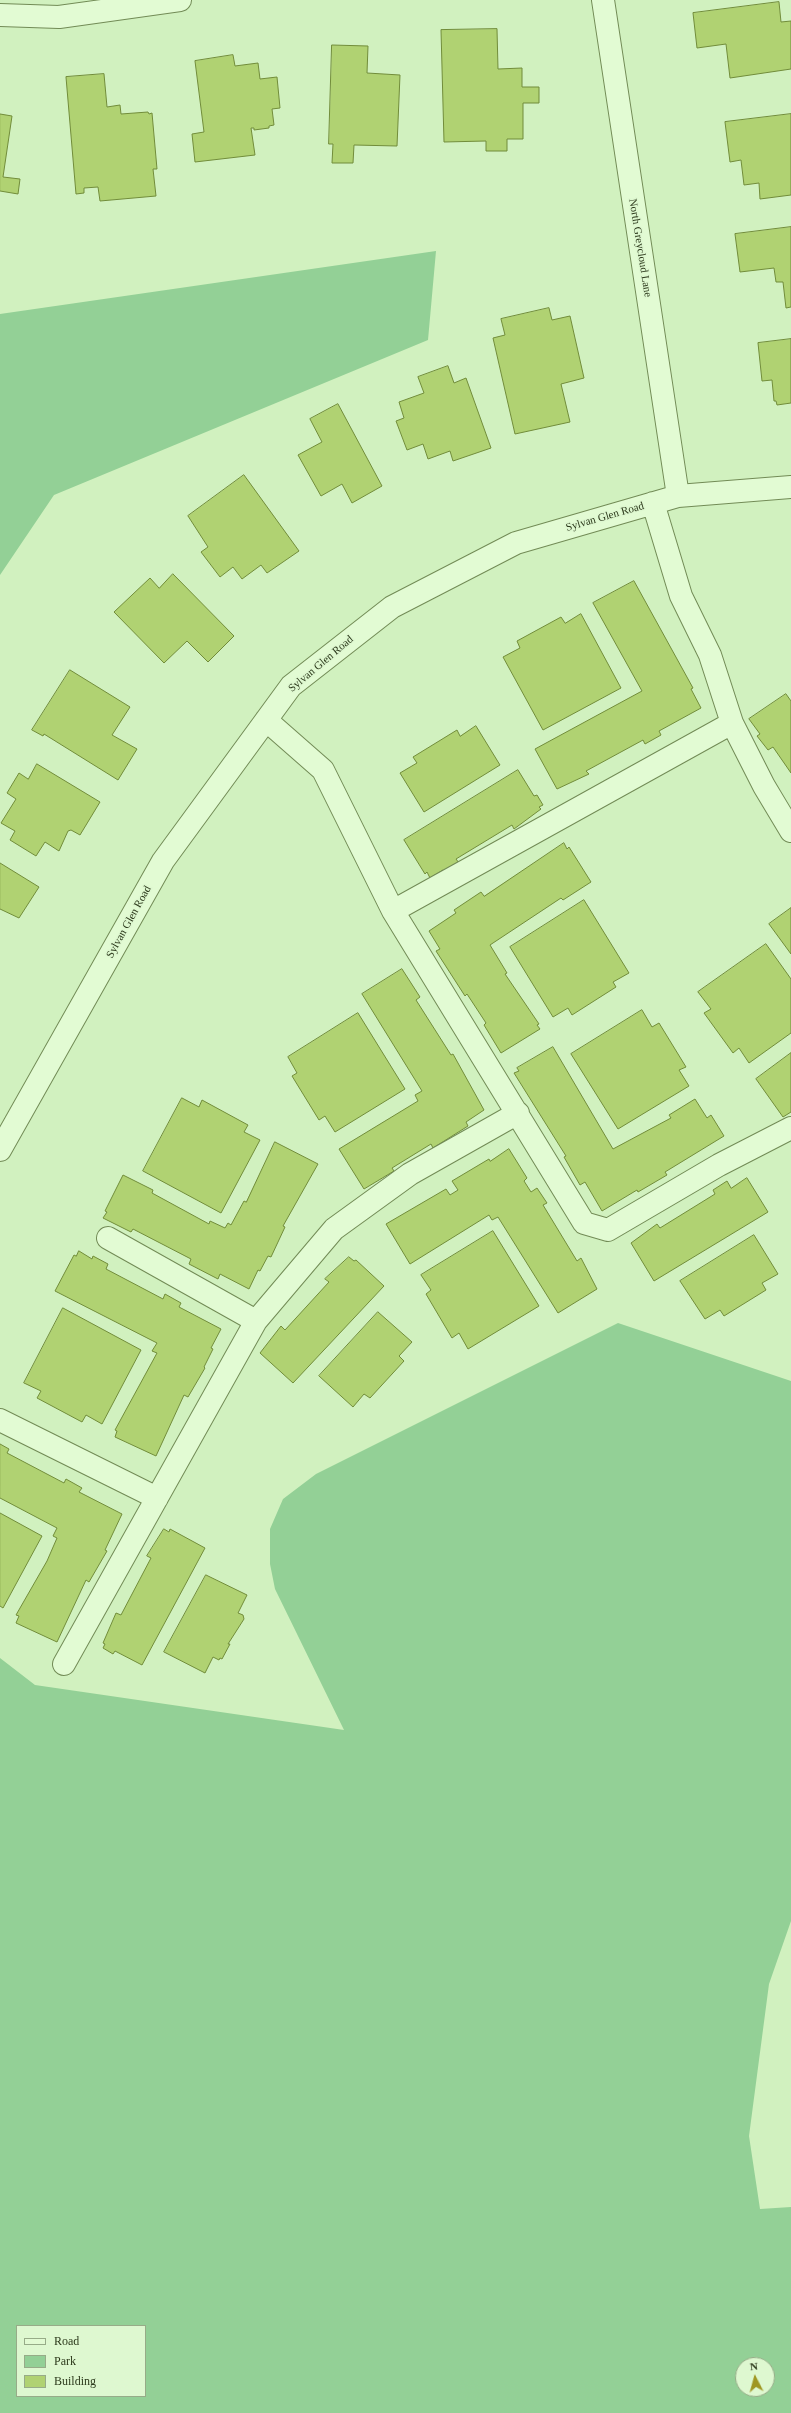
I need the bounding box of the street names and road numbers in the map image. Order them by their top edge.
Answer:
street label: North Greycloud Lane [626,198,654,298]
street label: Sylvan Glen Road [564,500,646,534]
street label: Sylvan Glen Road [286,633,356,695]
street label: Sylvan Glen Road [104,884,154,960]

